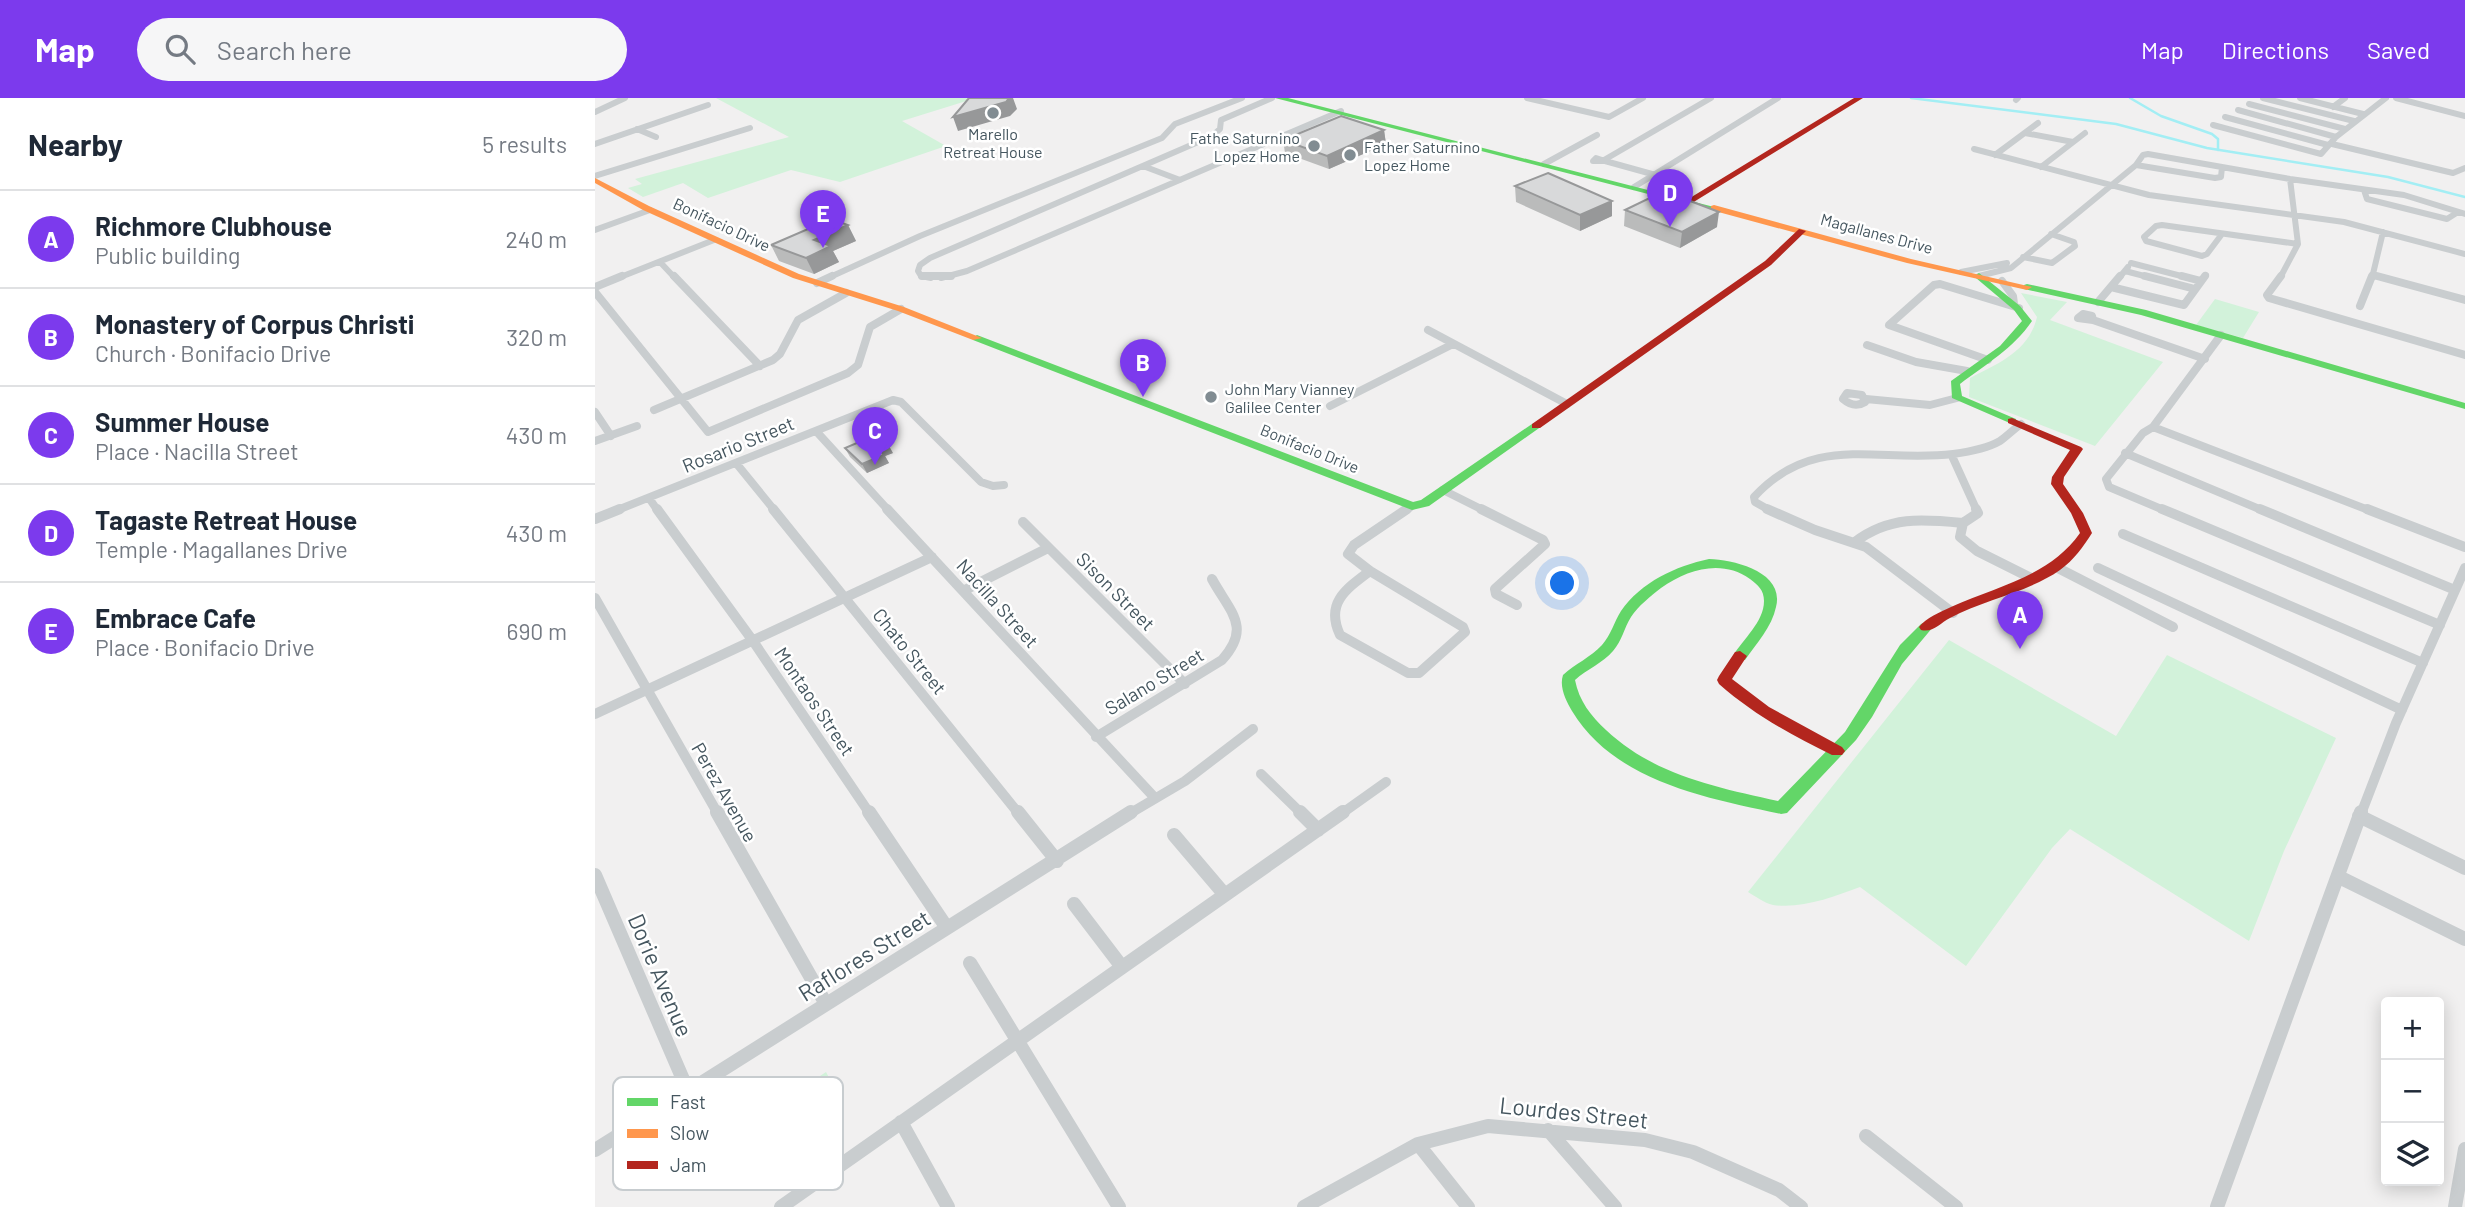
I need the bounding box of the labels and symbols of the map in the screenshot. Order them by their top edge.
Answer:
marker: Marello Retreat House [985,105,1001,121]
place label: Marello Retreat House [943,124,1043,161]
place label: Fathe Saturnino Lopez Home [1190,128,1300,165]
place label: Father Saturnino Lopez Home [1364,137,1480,174]
marker: Fathe Saturnino Lopez Home [1306,138,1322,154]
marker: Father Saturnino Lopez Home [1342,147,1358,163]
pin: D [1647,169,1693,227]
pin: E [800,190,846,248]
street label: Bonifacio Drive [670,193,774,255]
street label: Magallanes Drive [1819,209,1935,257]
pin: B [1120,339,1166,397]
place label: John Mary Vianney Galilee Center [1225,379,1355,416]
marker: John Mary Vianney Galilee Center [1203,389,1219,405]
pin: C [852,407,898,465]
street label: Rosario Street [679,411,797,477]
street label: Bonifacio Drive [1258,420,1362,476]
street label: Sison Street [1072,547,1160,635]
street label: Nacilla Street [952,554,1044,652]
your location [1545,566,1579,600]
pin: A [1997,591,2043,649]
street label: Chato Street [868,603,952,699]
street label: Montaos Street [770,642,860,760]
street label: Salano Street [1101,643,1207,719]
street label: Perez Avenue [687,738,763,846]
street label: Raflores Street [793,903,935,1007]
street label: Dorie Avenue [623,909,699,1041]
legend [613,1077,843,1190]
text: Fast [670,1090,706,1113]
street label: Lourdes Street [1498,1090,1650,1134]
text: Slow [670,1121,709,1144]
text: Jam [670,1153,706,1176]

